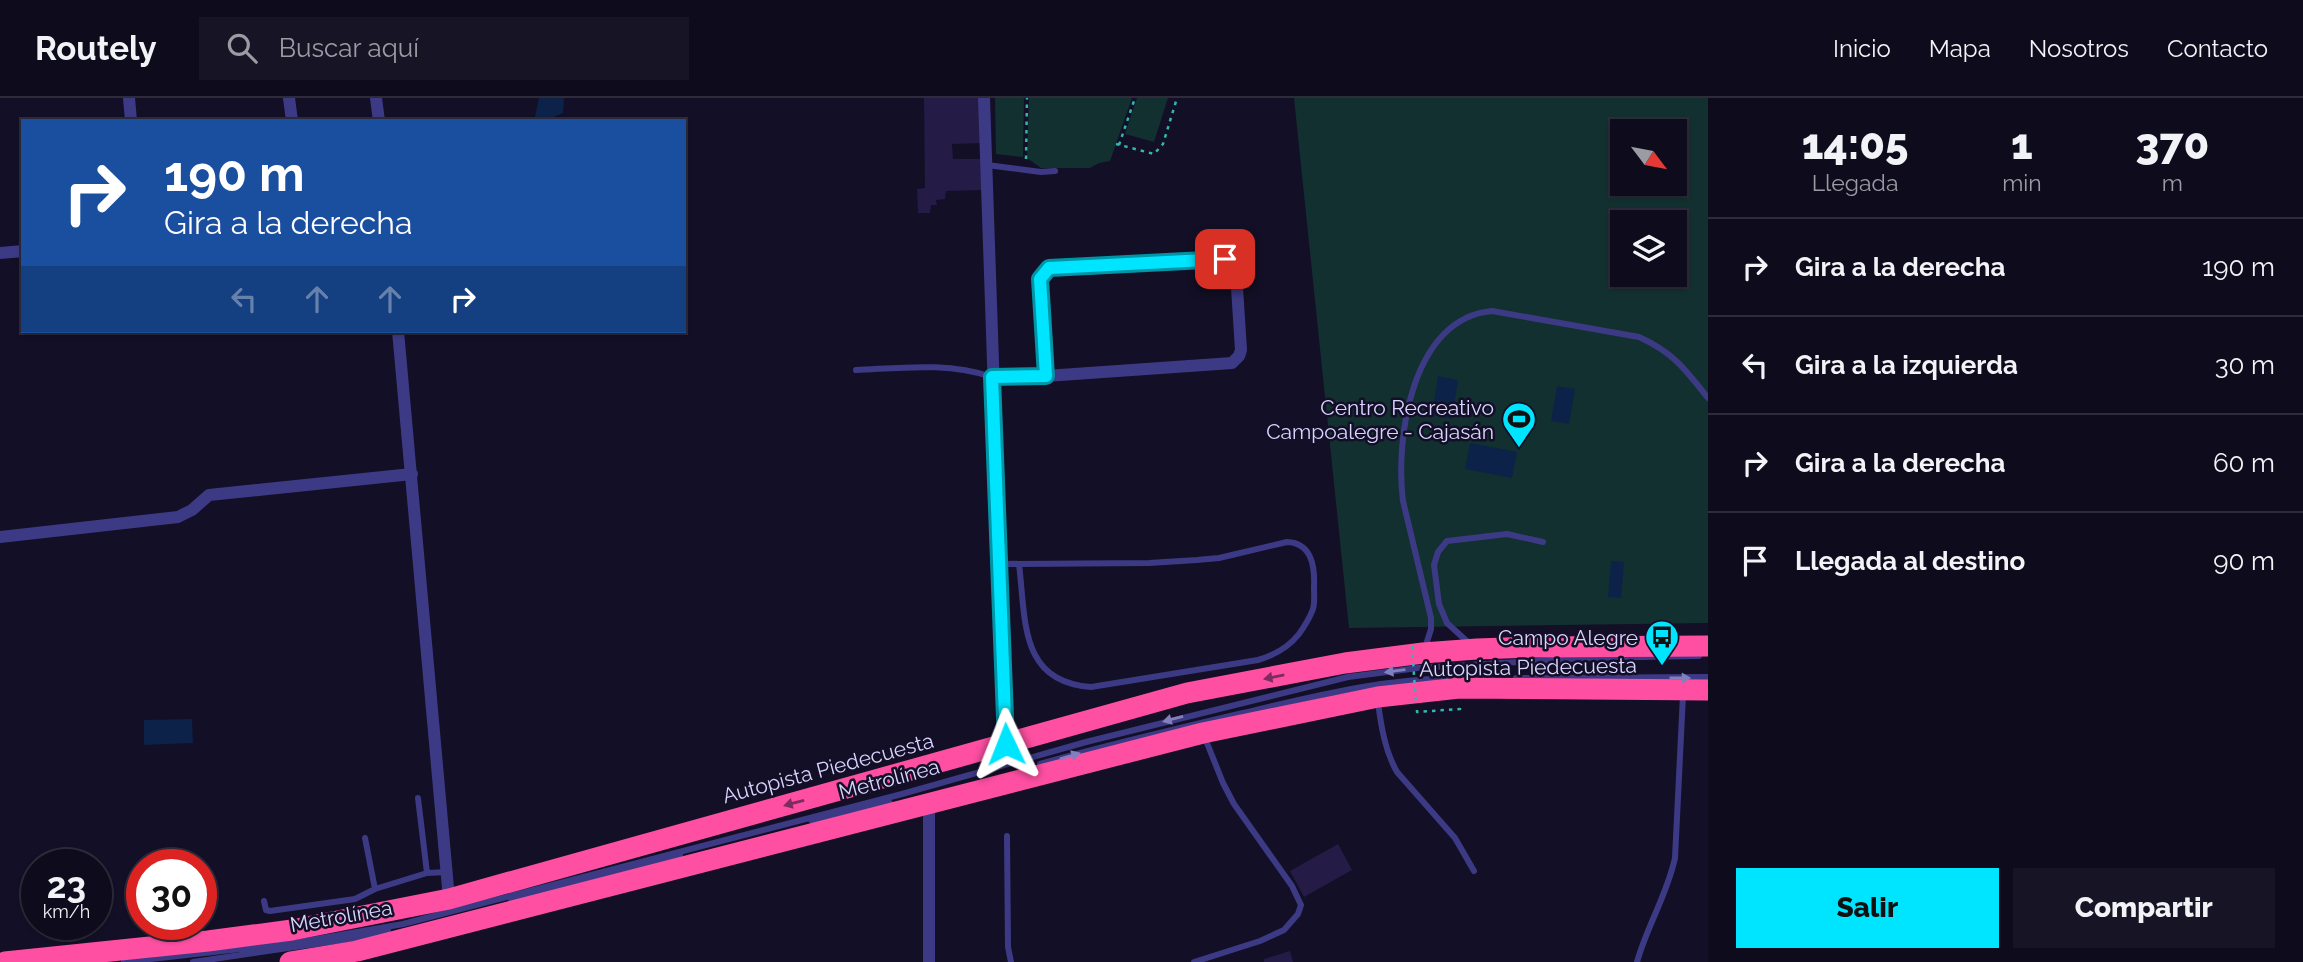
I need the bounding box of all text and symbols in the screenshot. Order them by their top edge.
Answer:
search box [199,17,689,80]
text: Routely [35,29,157,68]
icon: search [223,29,261,67]
text: Buscar aquí [279,33,419,63]
text: Inicio [1833,34,1891,63]
text: Mapa [1929,34,1991,63]
text: Nosotros [2029,34,2129,63]
text: Contacto [2167,34,2268,63]
north arrow [1610,119,1687,196]
map controls [1610,119,1687,287]
text: 14:05 [1802,120,1908,169]
text: 1 [2011,120,2033,169]
text: 370 [2135,120,2209,169]
text: 190 m [164,145,305,202]
icon: right [49,147,140,238]
text: Llegada [1812,169,1898,196]
text: min [2002,169,2042,196]
text: m [2162,169,2183,196]
text: Gira a la derecha [164,204,412,241]
button: layers [1610,210,1687,287]
pin [1195,229,1255,289]
icon: arrive [1206,240,1244,278]
icon: right [1736,248,1774,286]
text: Gira a la derecha [1795,252,2005,282]
text: 190 m [2202,252,2275,282]
icon: left [225,280,263,318]
icon: ahead [298,280,336,318]
icon: ahead [371,280,409,318]
icon: right [444,280,482,318]
icon: left [1736,346,1774,384]
text: Gira a la izquierda [1795,350,2018,380]
text: 30 m [2215,350,2275,380]
place label: Centro Recreativo Campoalegre - Cajasán [1266,395,1494,444]
sports icon: Centro Recreativo Campoalegre - Cajasán [1500,400,1538,449]
icon: right [1736,444,1774,482]
text: Gira a la derecha [1795,448,2005,478]
text: 60 m [2213,448,2275,478]
icon: arrive [1736,542,1774,580]
text: Llegada al destino [1795,546,2025,576]
text: 90 m [2213,546,2275,576]
bus stop icon: Campo Alegre [1643,618,1681,667]
place label: Campo Alegre [1498,625,1638,650]
street label: Autopista Piedecuesta [1419,653,1637,681]
one-way arrow [1384,666,1406,677]
one-way arrow [1263,672,1285,683]
one-way arrow [1670,672,1692,683]
position arrow [969,707,1043,781]
one-way arrow [1162,714,1184,725]
street label: Autopista Piedecuesta [720,728,936,808]
one-way arrow [1059,750,1081,761]
street label: Metrolínea [836,754,942,804]
one-way arrow [783,798,804,808]
speed limit sign: 30 [126,849,217,940]
text: 23 [47,865,86,906]
button: Salir [1736,868,1999,948]
button: Compartir [2013,868,2275,948]
street label: Metrolínea [288,895,394,937]
text: km/h [43,901,90,922]

